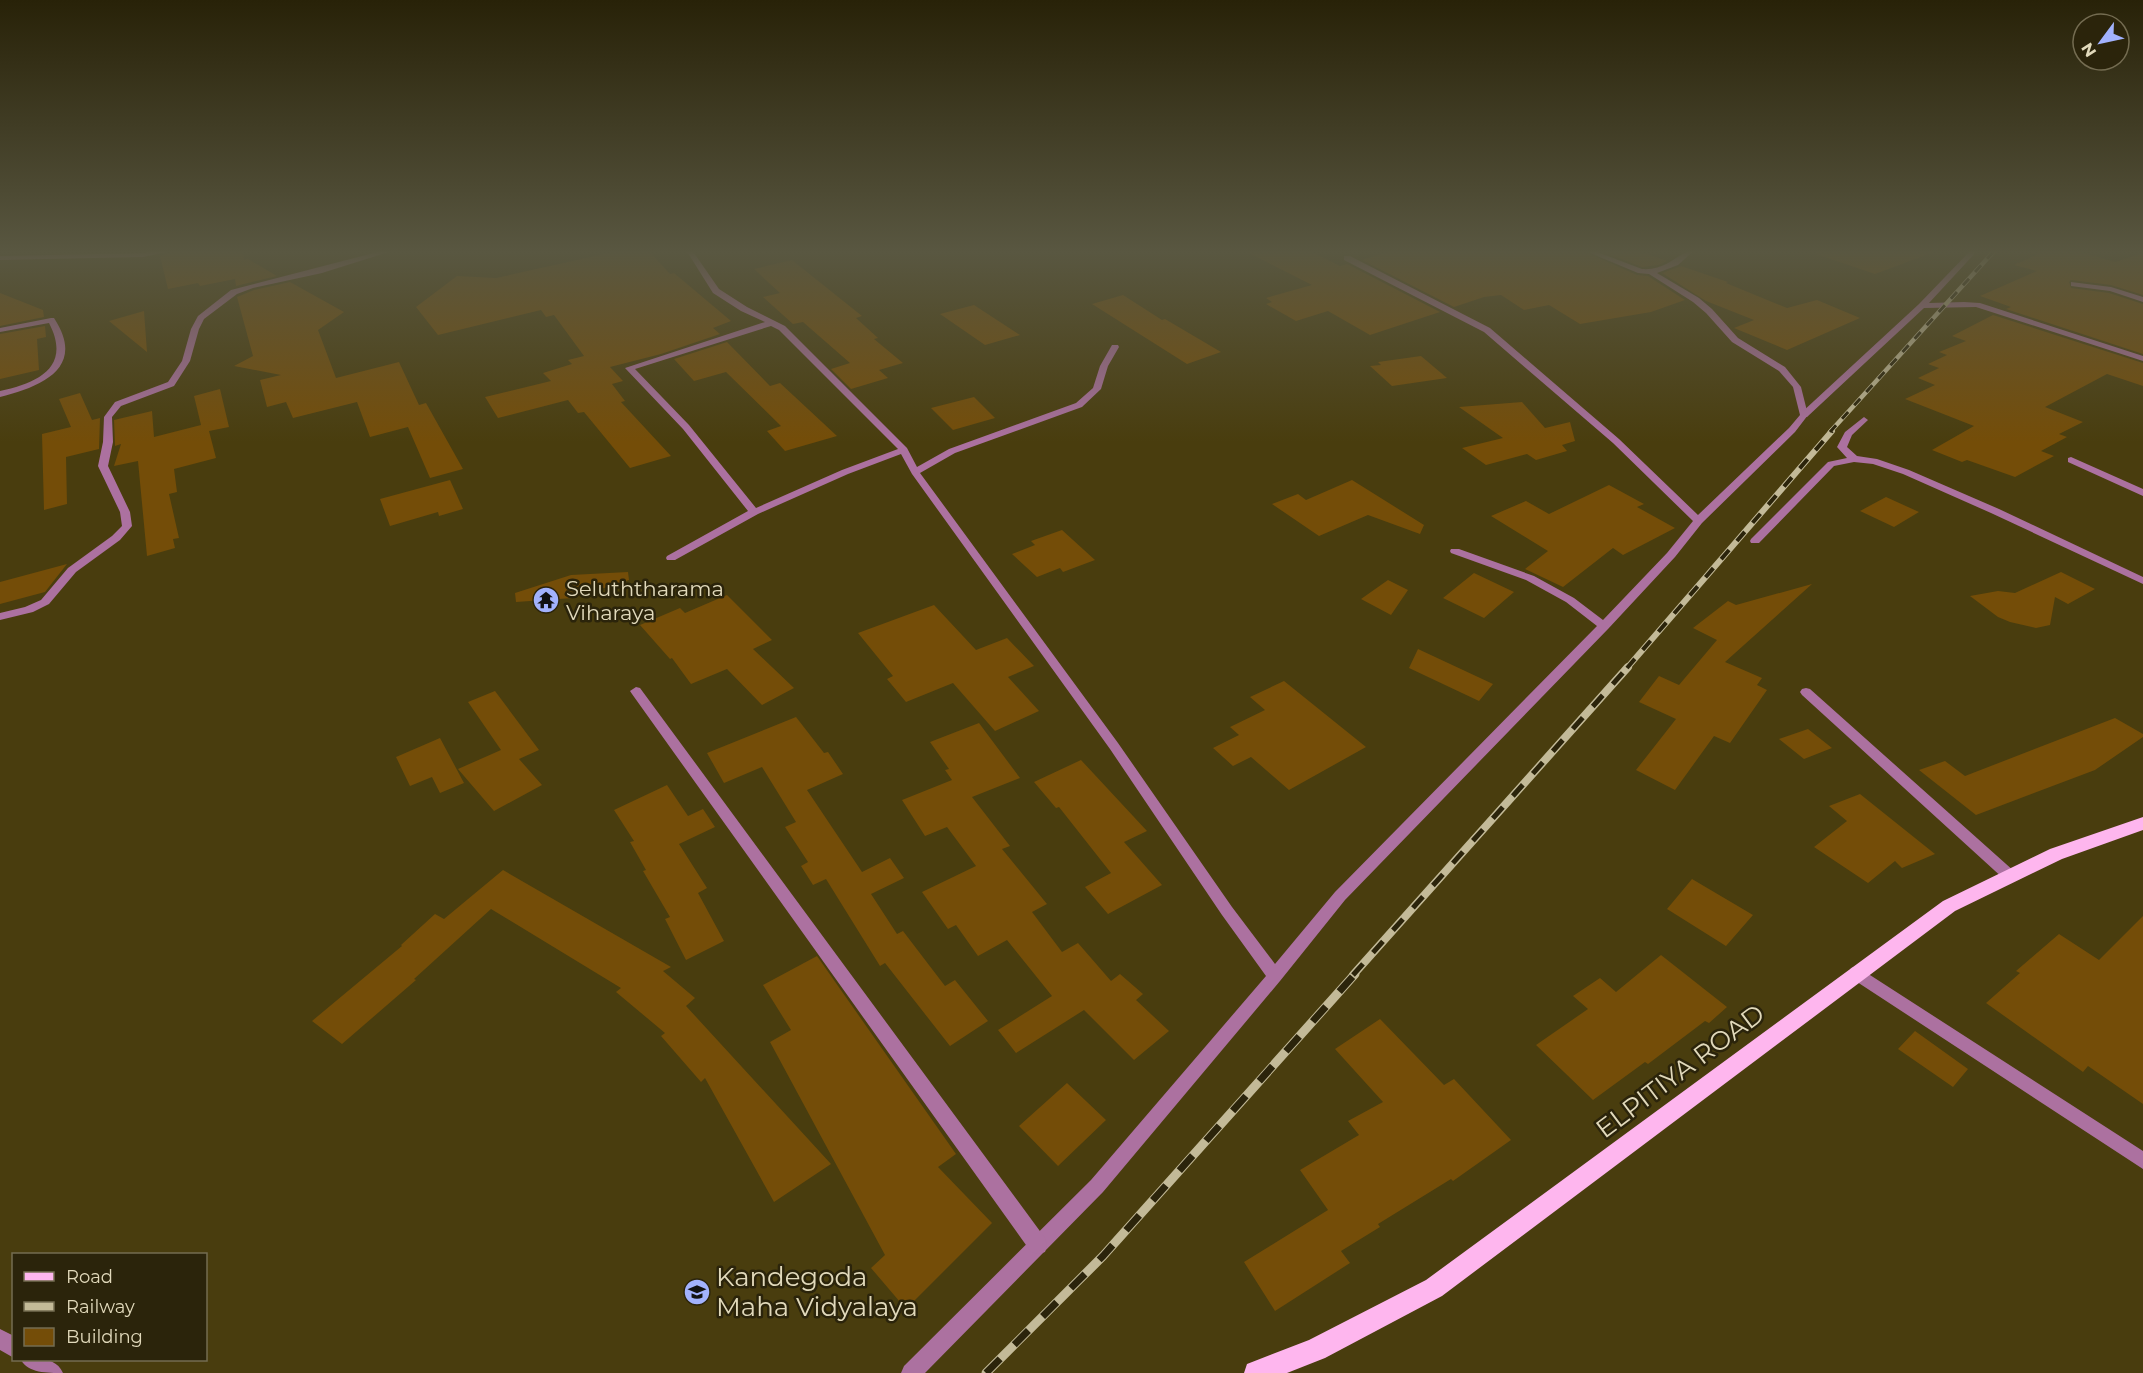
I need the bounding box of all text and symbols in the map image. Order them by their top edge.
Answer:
north arrow [2071,12,2131,72]
text: N [2077,39,2100,60]
place label: Seluththarama Viharaya [566,576,724,625]
temple icon: Seluththarama Viharaya [531,585,561,615]
street label: ELPITIYA ROAD [1589,997,1771,1145]
legend [12,1253,207,1361]
place label: Kandegoda Maha Vidyalaya [716,1261,918,1323]
text: Road [66,1266,113,1288]
school or university icon: Kandegoda Maha Vidyalaya [682,1277,712,1307]
text: Railway [66,1296,135,1318]
text: Building [66,1326,143,1348]

